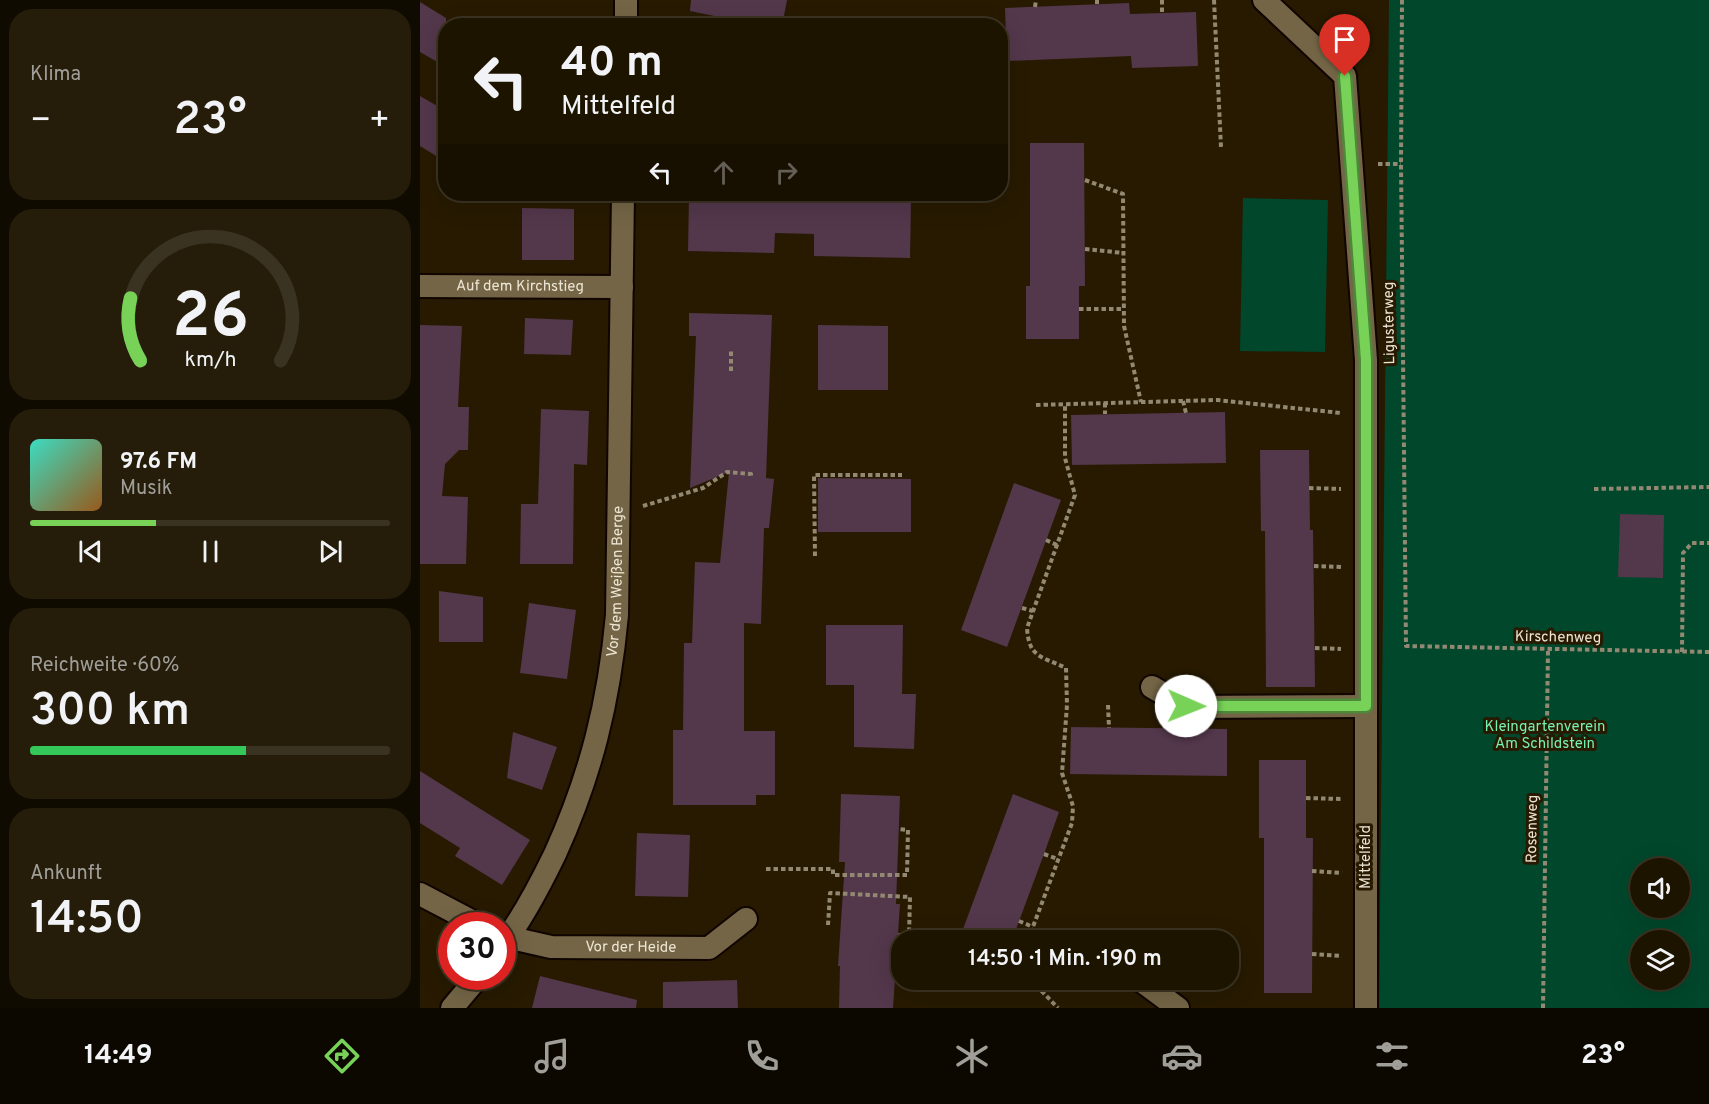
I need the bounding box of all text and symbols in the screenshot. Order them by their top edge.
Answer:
pin [1319,14,1370,76]
icon: arrive [1328,23,1361,56]
text: 40 m [561,38,663,91]
icon: left [462,42,540,120]
text: Klima [30,62,81,88]
text: Mittelfeld [561,90,676,124]
text: 23° [173,93,247,150]
text: − [30,101,51,143]
text: + [369,101,390,143]
icon: left [644,156,677,189]
icon: ahead [707,156,740,189]
icon: right [770,156,803,189]
street label: Auf dem Kirchstieg [456,277,584,296]
text: 26 [172,280,248,359]
street label: Ligusterweg [1380,281,1400,365]
text: km/h [184,348,236,375]
text: 97.6 FM [120,449,197,476]
text: Musik [120,476,172,502]
street label: Vor dem Weißen Berge [603,506,628,658]
icon: previous [74,535,107,568]
icon: pause [194,535,227,568]
icon: next [314,535,347,568]
street label: Kirschenweg [1515,628,1601,648]
text: Reichweite · 60% [30,653,179,679]
position arrow [1154,674,1218,738]
text: 300 km [30,684,190,741]
park label: Kleingartenverein Am Schildstein [1485,718,1605,754]
street label: Rosenweg [1523,795,1543,863]
street label: Mittelfeld [1357,825,1376,889]
map controls [1630,858,1690,990]
button: sound [1630,858,1690,918]
text: Ankunft [30,861,102,887]
text: 14:50 [30,892,144,949]
speed limit sign: 30 [438,912,516,990]
button: layers [1630,930,1690,990]
street label: Vor der Heide [585,938,676,957]
text: 14:50 · 1 Min. · 190 m [968,946,1162,973]
icon: directions [321,1035,363,1077]
icon: music [531,1035,573,1077]
icon: phone [741,1035,783,1077]
icon: climate [951,1035,993,1077]
icon: car [1161,1035,1203,1077]
icon: filters [1371,1035,1413,1077]
text: 14:49 [84,1039,153,1073]
text: 23° [1581,1039,1625,1073]

